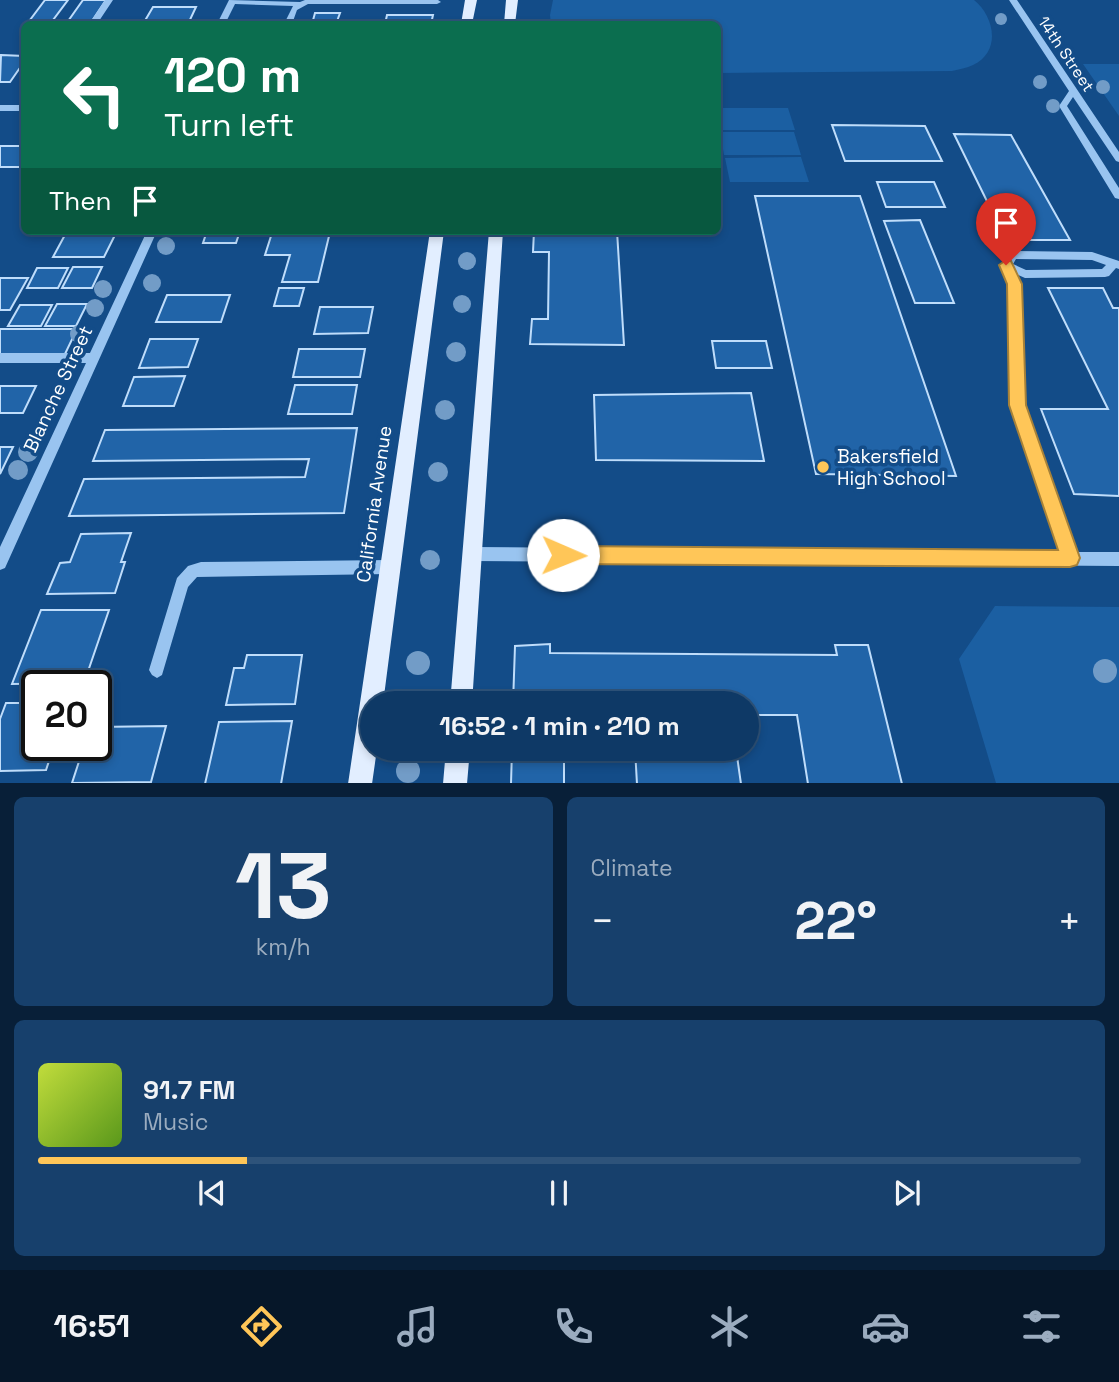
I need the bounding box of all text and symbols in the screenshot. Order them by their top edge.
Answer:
street label: 14th Street [1033,12,1099,96]
text: 120 m [164,44,301,106]
icon: left [49,49,140,140]
text: Turn left [164,105,294,145]
icon: arrive [126,182,164,220]
text: Then [49,184,112,218]
pin [976,193,1036,265]
icon: arrive [987,204,1025,242]
street label: Blanche Street [18,322,98,456]
street label: California Avenue [351,424,397,584]
place label: Bakersfield High School [837,444,946,491]
marker: Bakersfield High School [815,459,831,475]
position arrow [526,518,600,592]
speed limit sign: 20 [21,670,112,761]
text: 16:52 · 1 min · 210 m [439,709,680,743]
text: 13 [235,828,331,945]
text: Climate [591,853,673,883]
text: 22° [795,888,877,954]
text: − [591,897,614,945]
text: + [1057,897,1081,945]
text: km/h [256,932,311,962]
text: 91.7 FM [143,1073,236,1107]
text: Music [143,1107,208,1137]
icon: previous [193,1174,231,1212]
icon: pause [540,1174,578,1212]
icon: next [888,1174,926,1212]
icon: directions [237,1302,286,1351]
icon: music [393,1302,442,1351]
icon: phone [549,1302,598,1351]
icon: climate [705,1302,754,1351]
icon: car [861,1302,910,1351]
icon: filters [1017,1302,1066,1351]
text: 16:51 [53,1306,130,1346]

